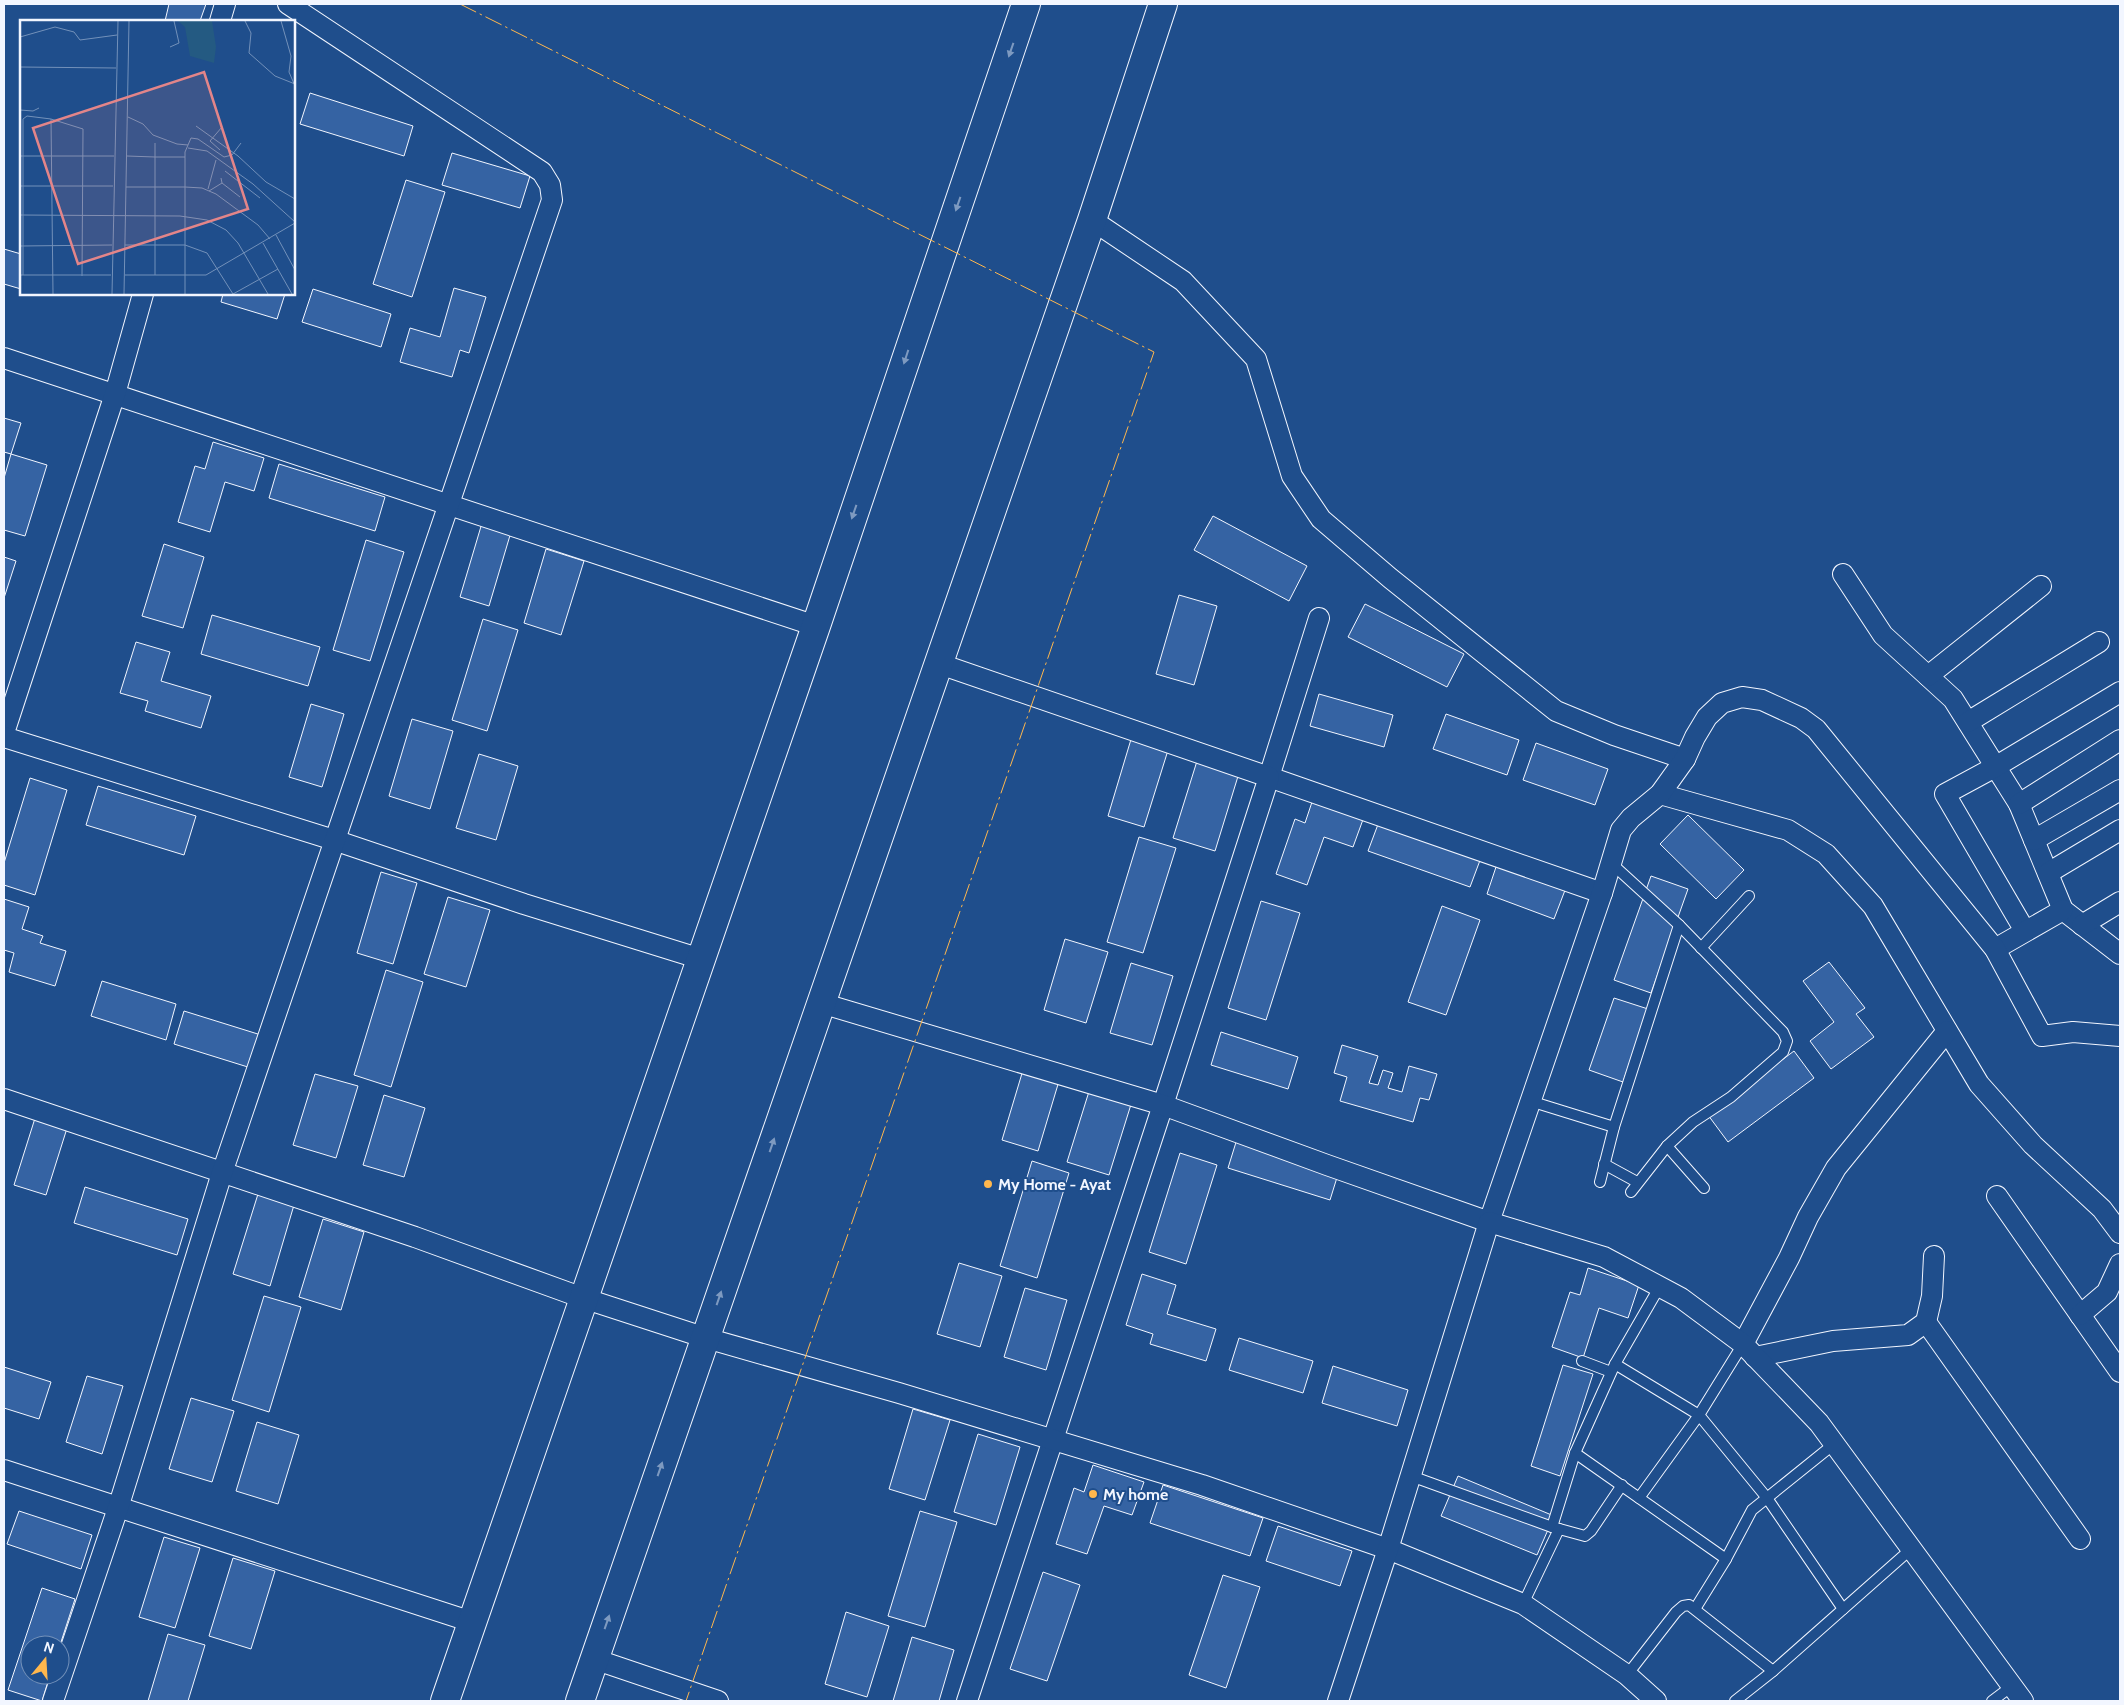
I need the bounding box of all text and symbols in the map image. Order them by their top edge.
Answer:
inset map [20,20,295,295]
one-way arrow [1006,43,1014,58]
one-way arrow [954,196,961,211]
one-way arrow [901,350,909,365]
one-way arrow [850,504,858,519]
one-way arrow [768,1137,776,1152]
place label: My Home - Ayat [998,1175,1111,1194]
marker: My Home - Ayat [982,1178,994,1190]
one-way arrow [716,1291,723,1306]
one-way arrow [657,1461,665,1476]
place label: My home [1103,1485,1168,1504]
marker: My home [1087,1488,1099,1500]
one-way arrow [603,1614,611,1629]
north arrow [20,1635,70,1685]
text: N [42,1638,57,1658]

